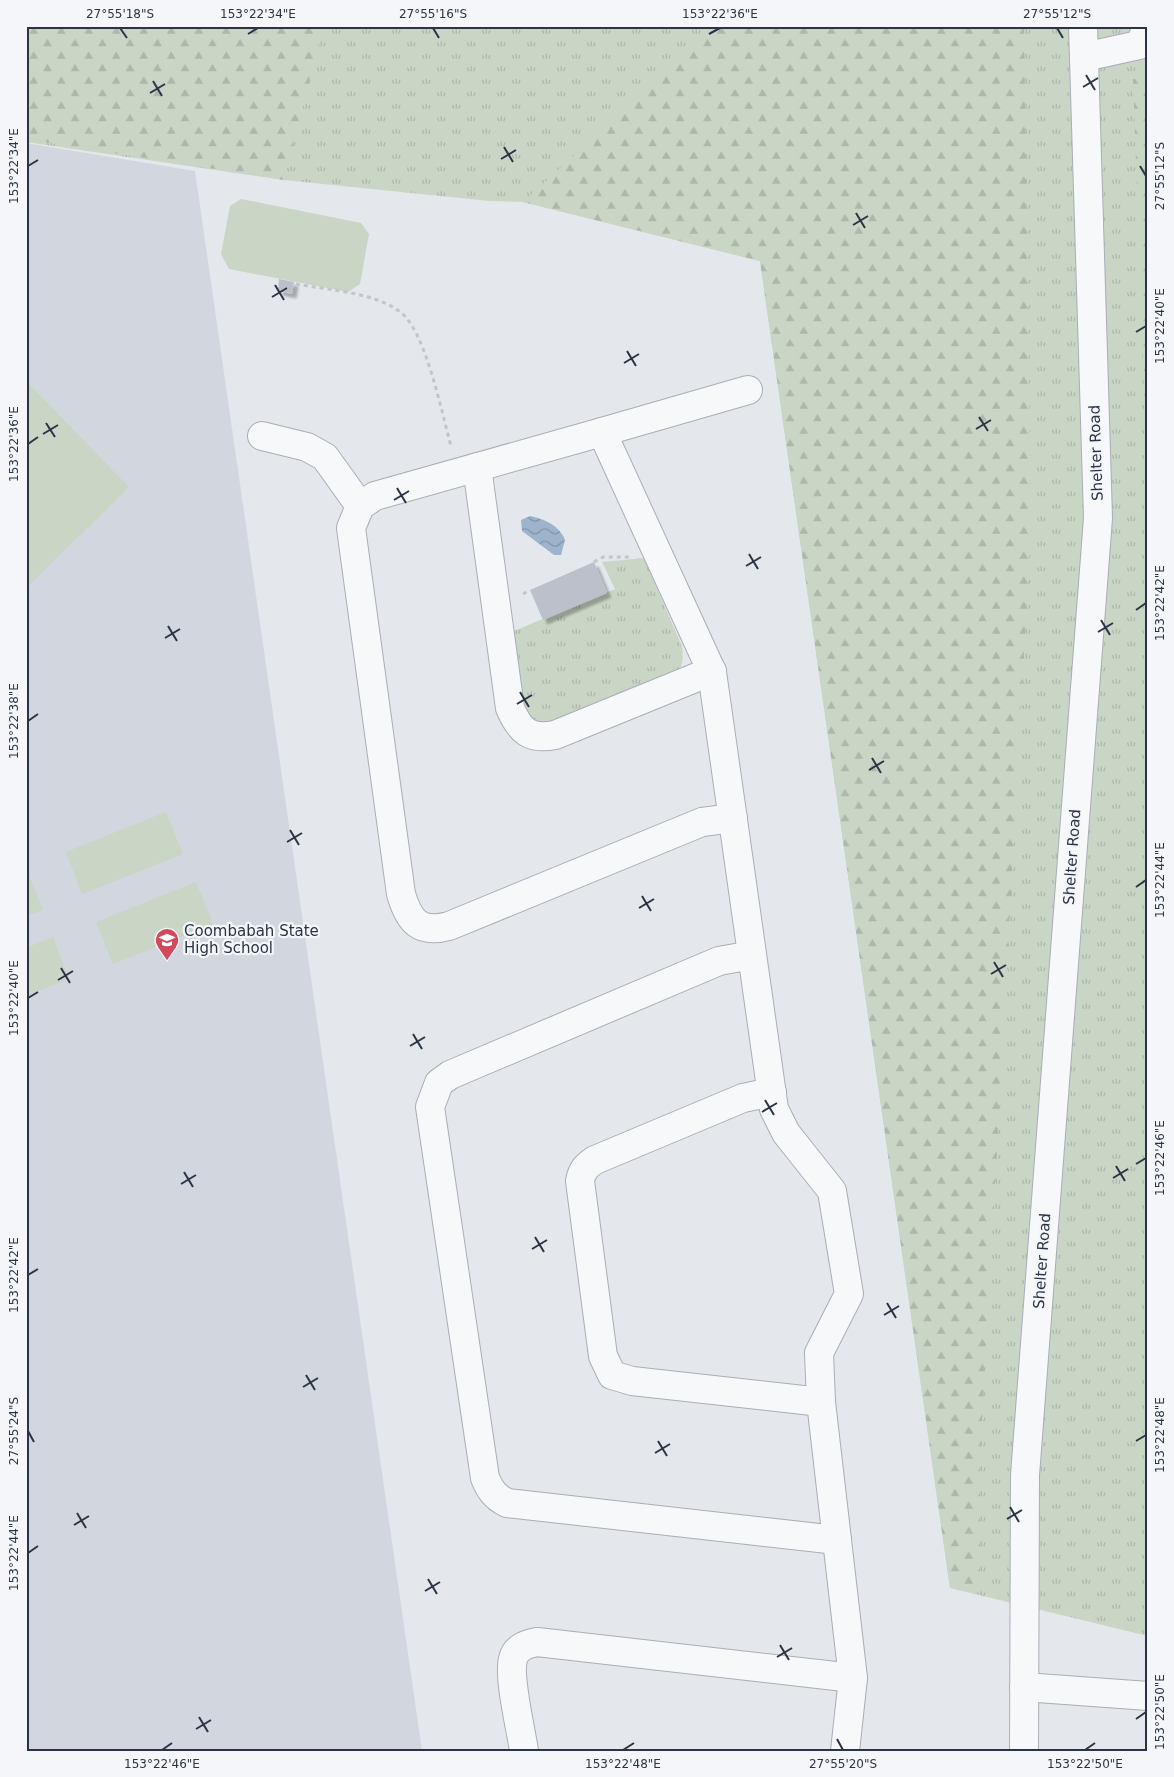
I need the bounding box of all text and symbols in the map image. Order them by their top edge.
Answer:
text: 27°55'18"S [86,7,154,21]
text: 153°22'34"E [220,7,296,21]
text: 27°55'16"S [399,7,467,21]
text: 153°22'36"E [682,7,758,21]
text: 27°55'12"S [1023,7,1091,21]
text: 153°22'34"E [7,128,21,204]
text: 27°55'12"S [1153,142,1167,210]
text: 153°22'40"E [1153,288,1167,364]
street label: Shelter Road [1085,405,1107,501]
text: 153°22'36"E [7,406,21,482]
text: 153°22'42"E [1153,565,1167,641]
text: 153°22'38"E [7,683,21,759]
street label: Shelter Road [1060,808,1084,906]
text: 153°22'44"E [1153,842,1167,918]
place label: Coombabah State High School [184,922,319,957]
school or university icon: Coombabah State High School [154,927,180,961]
text: 153°22'40"E [7,960,21,1036]
text: 153°22'46"E [1153,1120,1167,1196]
street label: Shelter Road [1030,1212,1054,1310]
text: 153°22'42"E [7,1237,21,1313]
text: 27°55'24"S [7,1397,21,1465]
text: 153°22'48"E [1153,1397,1167,1473]
text: 153°22'44"E [7,1515,21,1591]
text: 153°22'50"E [1153,1674,1167,1750]
text: 153°22'46"E [124,1757,200,1771]
text: 153°22'48"E [585,1757,661,1771]
text: 27°55'20"S [809,1757,877,1771]
text: 153°22'50"E [1047,1757,1123,1771]

